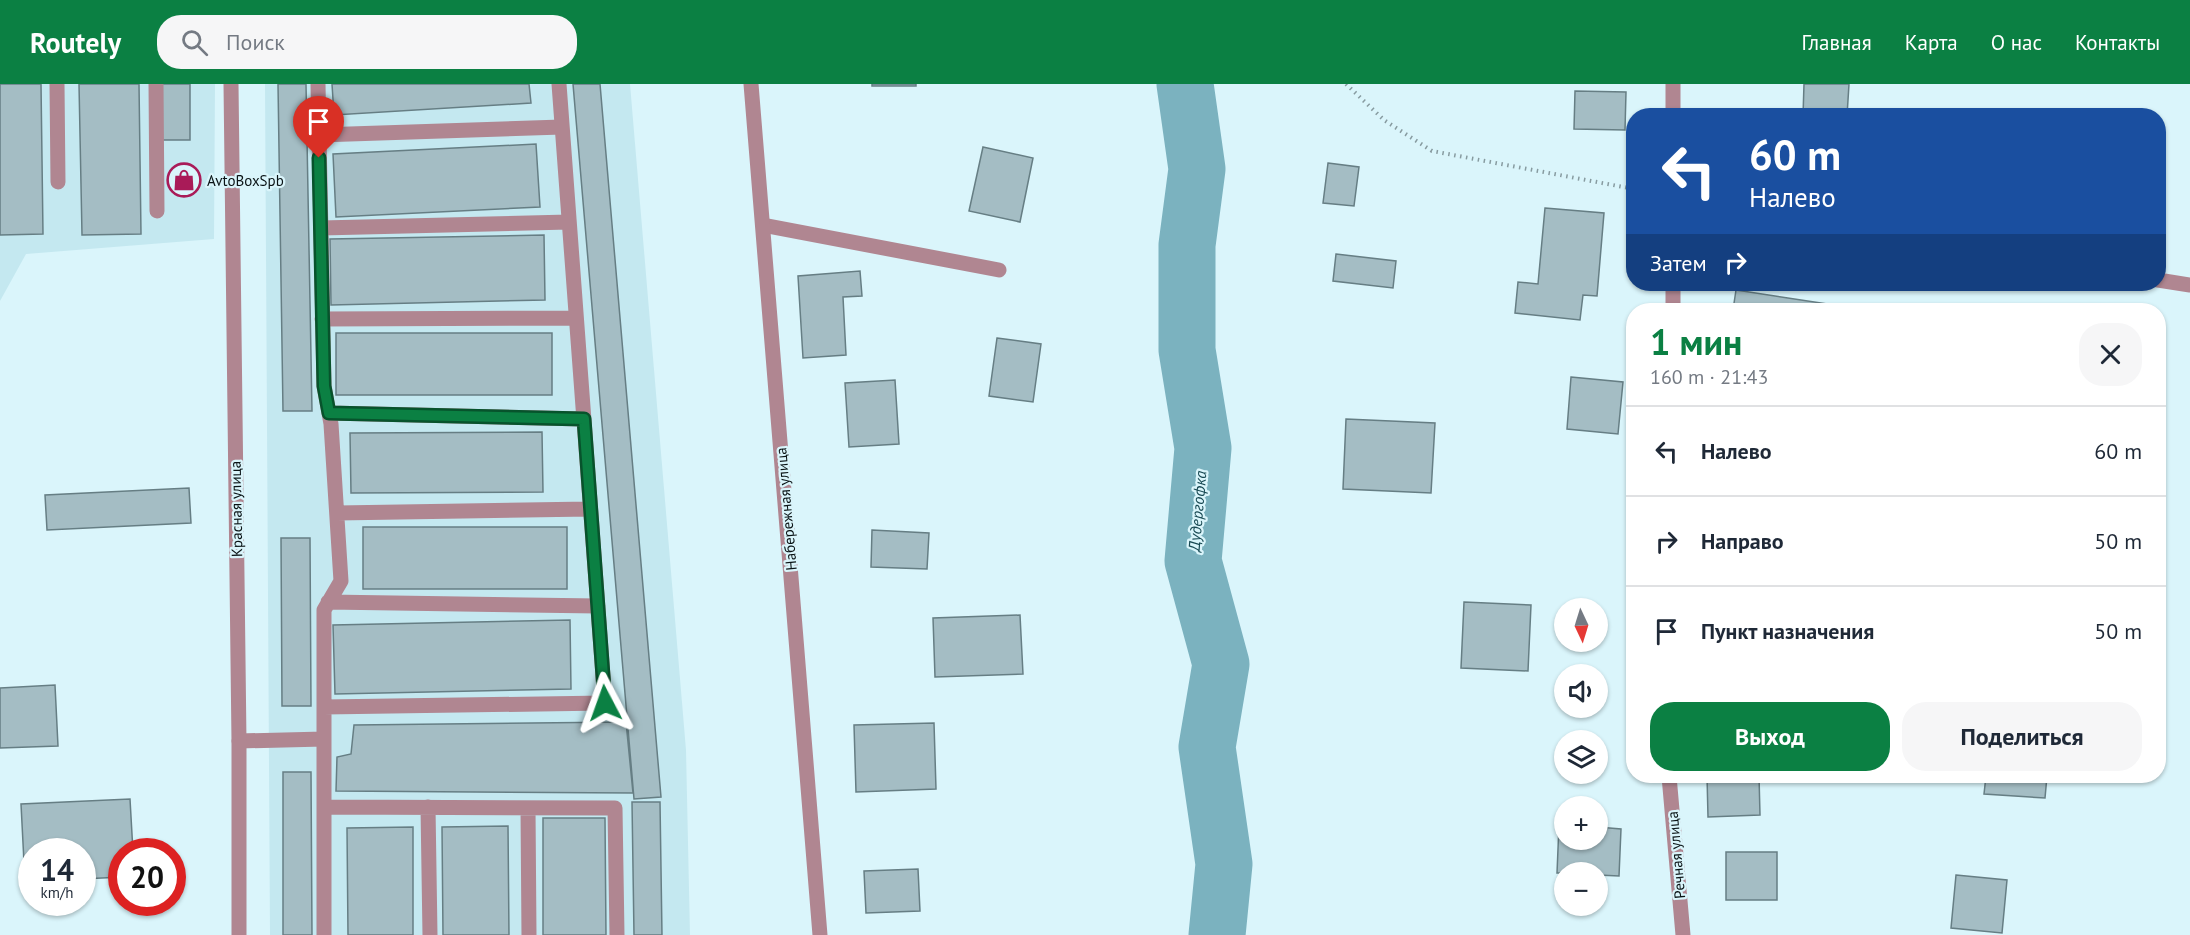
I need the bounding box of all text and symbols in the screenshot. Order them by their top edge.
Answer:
search box [157,15,577,69]
text: Routely [30,24,121,61]
icon: search [178,26,211,59]
text: Поиск [226,28,285,56]
text: Главная [1801,29,1872,56]
text: Карта [1905,29,1958,56]
text: О нас [1991,29,2042,56]
text: Контакты [2075,29,2160,56]
pin [293,96,344,158]
icon: arrive [302,105,335,138]
text: 60 m [1749,127,1841,182]
icon: left [1650,132,1728,210]
shop icon: AvtoBoxSpb [166,162,202,198]
place label: AvtoBoxSpb [207,171,284,190]
text: Налево [1749,180,1836,214]
icon: right [1719,246,1752,279]
text: Затем [1650,249,1707,277]
text: 1 мин [1650,318,1742,365]
button: close [2079,323,2142,386]
text: 160 m · 21:43 [1650,364,1768,390]
icon: left [1650,435,1683,468]
text: Налево [1701,437,1772,465]
text: 60 m [2094,437,2142,465]
street label: Набережная улица [771,447,801,571]
street label: Красная улица [226,461,246,557]
water label: Дудергофка [1183,470,1210,554]
icon: right [1650,525,1683,558]
text: Направо [1701,527,1784,555]
text: 50 m [2094,527,2142,555]
north arrow [1554,598,1608,652]
map controls [1554,598,1608,916]
icon: arrive [1650,615,1683,648]
text: Пункт назначения [1701,617,1874,645]
text: 50 m [2094,617,2142,645]
button: sound [1554,664,1608,718]
position arrow [573,671,637,735]
button: Выход [1650,702,1890,771]
button: Поделиться [1902,702,2142,771]
button: layers [1554,730,1608,784]
button: + [1554,796,1608,850]
street label: Речная улица [1663,811,1689,899]
speed limit sign: 20 [108,838,186,916]
text: 14 [40,850,74,889]
button: − [1554,862,1608,916]
text: km/h [41,883,73,902]

